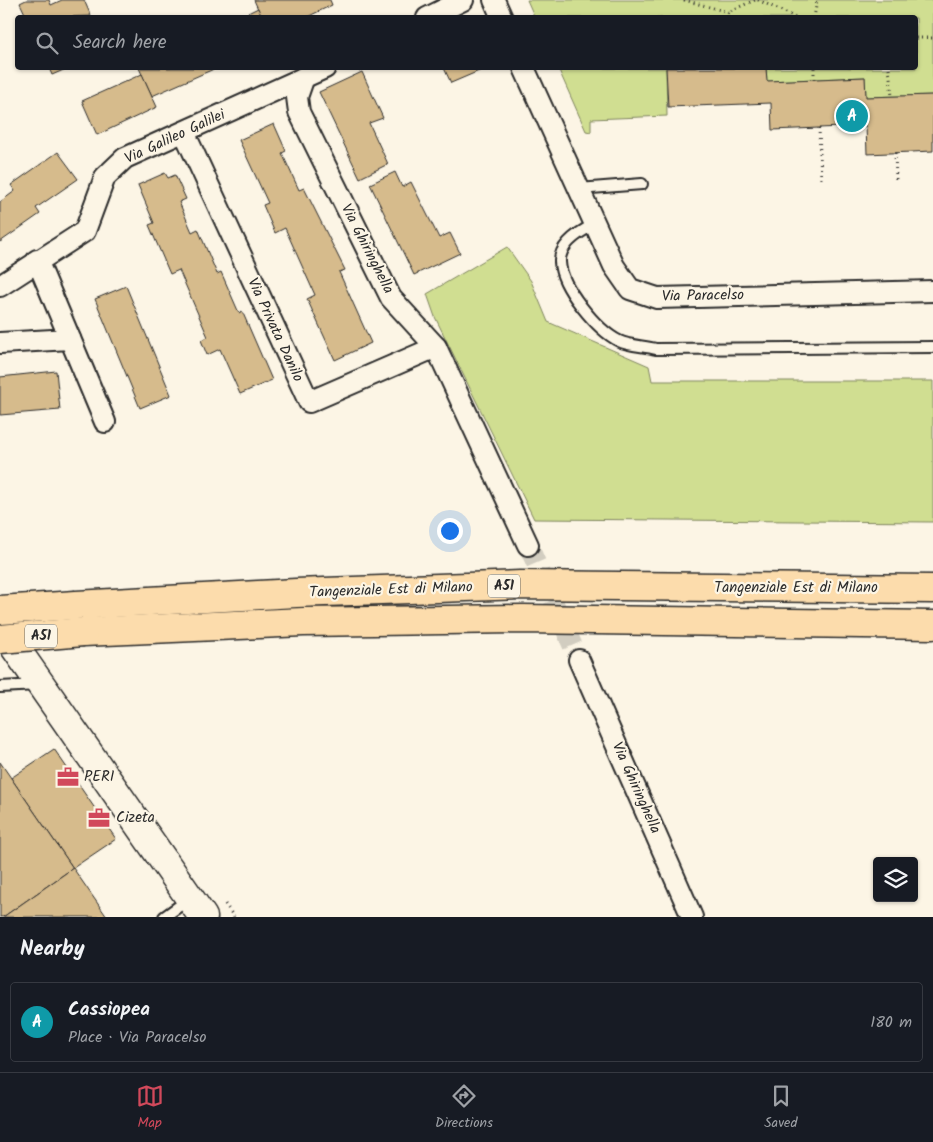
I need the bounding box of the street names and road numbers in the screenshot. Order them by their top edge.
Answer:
street label: Via Galileo Galilei [121,103,231,171]
street label: Via Ghiringhella [334,200,400,298]
street label: Via Privata Danilo [240,274,310,386]
street label: Via Paracelso [662,283,744,309]
road number: A51 [488,574,520,598]
street label: Tangenziale Est di Milano [309,575,473,605]
street label: Tangenziale Est di Milano [714,576,878,600]
road number: A51 [25,624,57,648]
street label: Via Ghiringhella [605,738,667,838]

